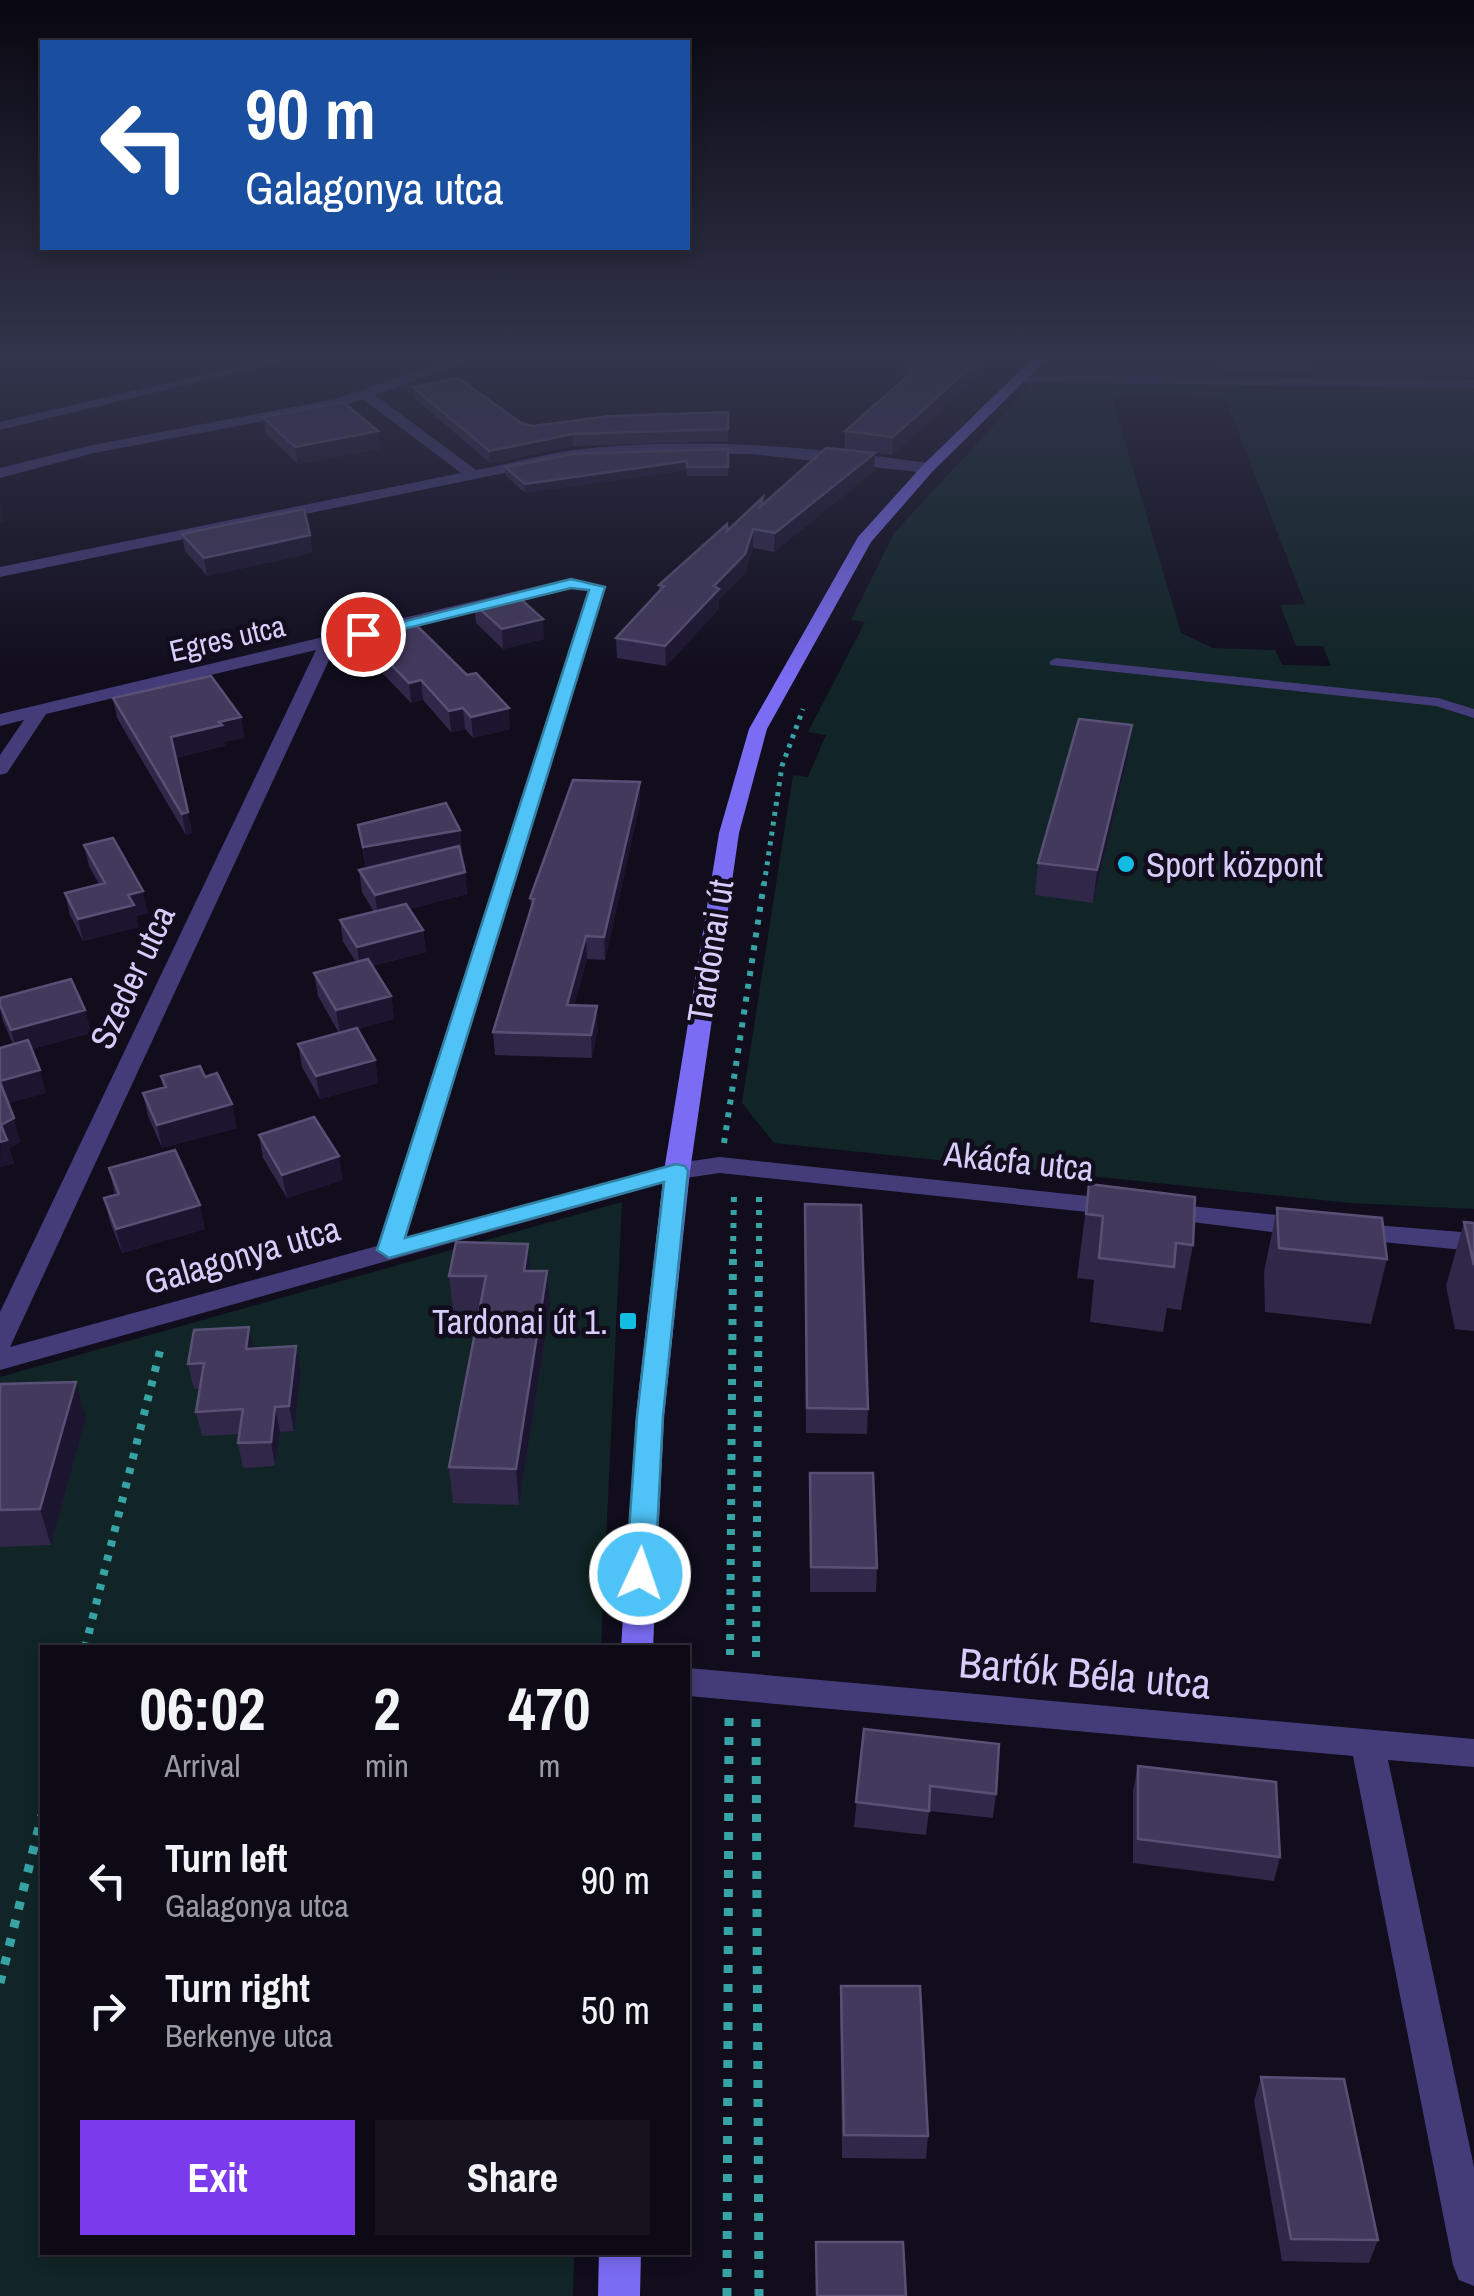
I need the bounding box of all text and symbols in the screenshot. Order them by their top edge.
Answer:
text: 90 m [245,67,376,161]
icon: left [80,80,210,210]
text: Galagonya utca [245,157,503,218]
pin [321,592,406,677]
street label: Egres utca [165,605,289,671]
icon: arrive [336,607,391,662]
place label: Sport központ [1146,841,1323,888]
marker: Sport központ [1115,853,1137,875]
street label: Tardonai út [676,876,744,1026]
street label: Szeder utca [78,898,186,1056]
street label: Akácfa utca [941,1130,1096,1192]
street label: Galagonya utca [139,1205,345,1305]
place label: Tardonai út 1. [432,1298,608,1345]
marker: Tardonai út 1. [617,1310,639,1332]
position arrow [588,1522,692,1626]
street label: Bartók Béla utca [957,1634,1213,1712]
text: 06:02 [140,1668,265,1749]
text: 2 [373,1668,401,1749]
text: 470 [508,1668,590,1749]
text: Arrival [165,1744,240,1787]
text: min [365,1744,409,1787]
text: m [538,1744,560,1787]
text: Turn left [165,1833,287,1884]
icon: left [80,1853,135,1908]
text: 90 m [581,1855,650,1906]
text: Galagonya utca [165,1884,349,1927]
text: Turn right [165,1963,310,2014]
icon: right [80,1983,135,2038]
text: 50 m [581,1985,650,2036]
text: Berkenye utca [165,2014,333,2057]
button: Exit [80,2120,355,2235]
button: Share [375,2120,650,2235]

